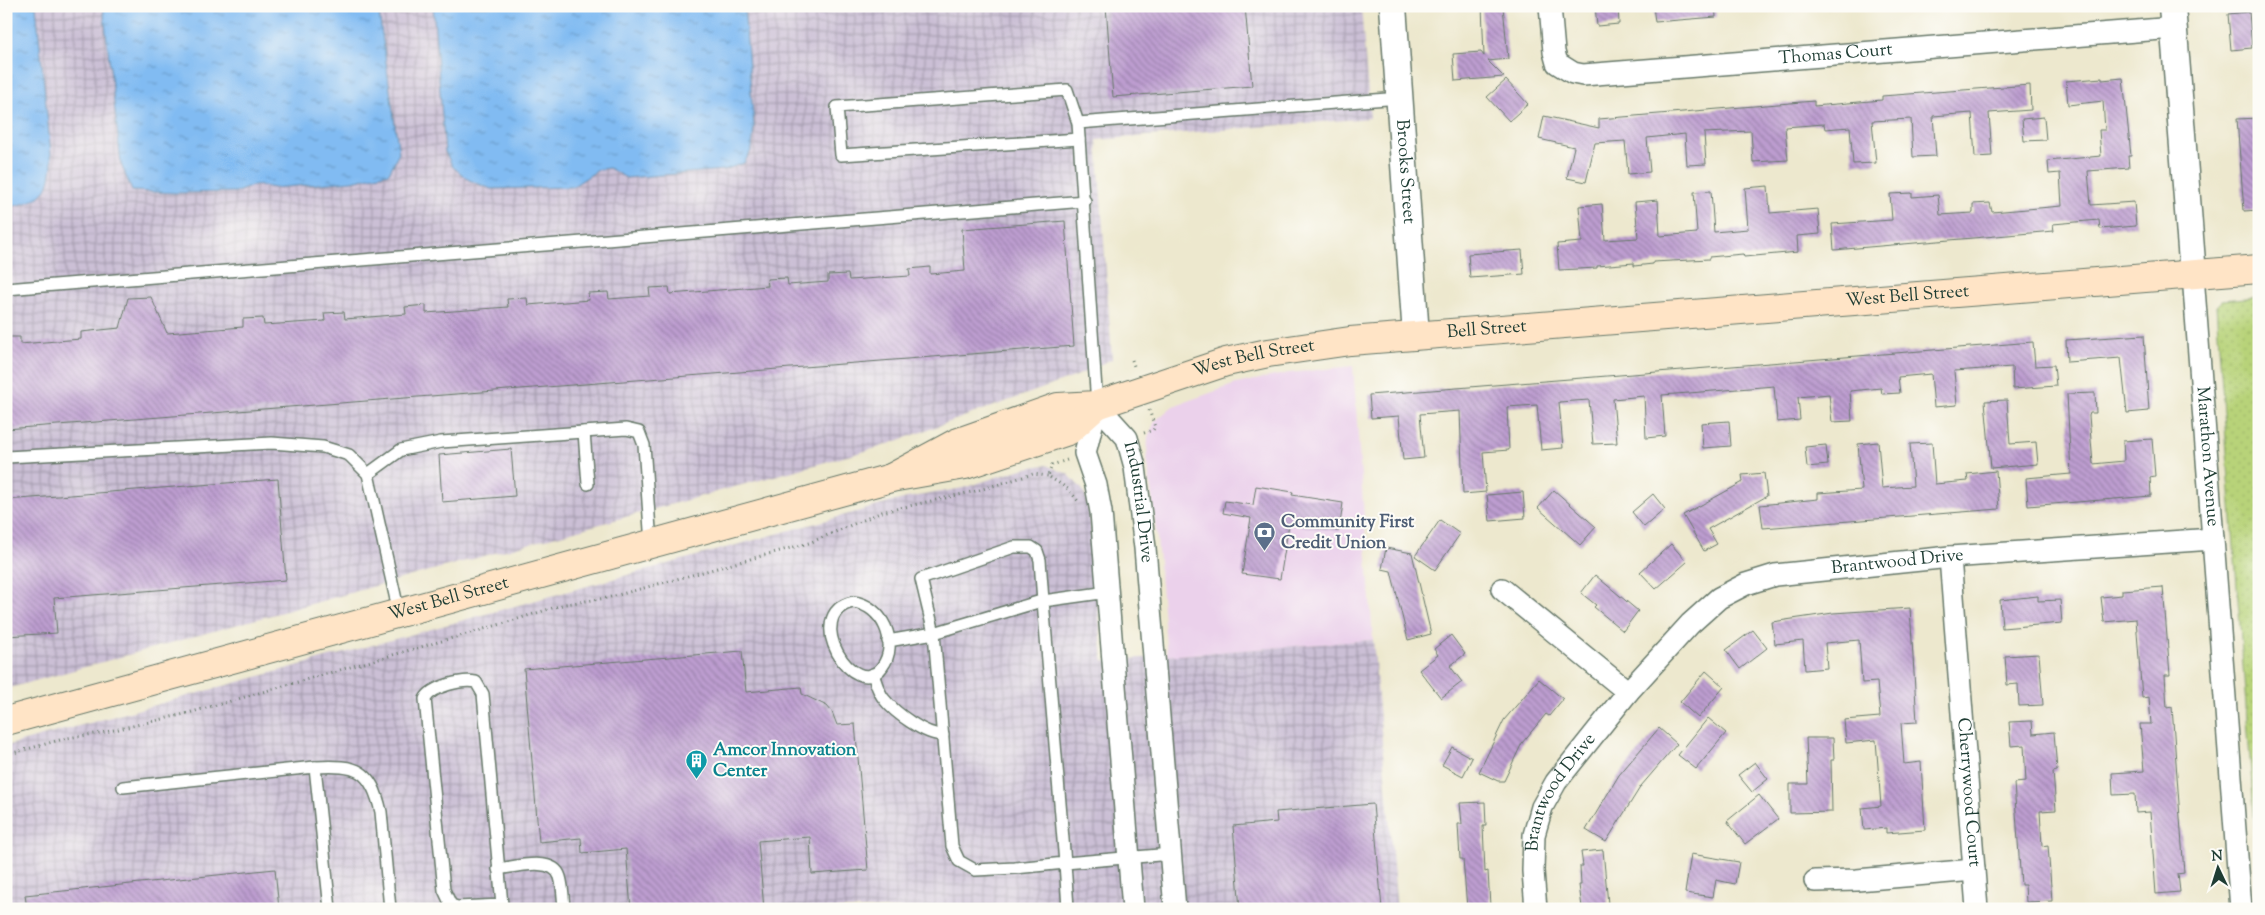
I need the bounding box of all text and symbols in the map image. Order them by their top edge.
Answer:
street label: Thomas Court [1778,37,1894,72]
street label: Brooks Street [1388,118,1421,225]
street label: West Bell Street [1845,279,1970,315]
street label: Bell Street [1446,314,1528,346]
street label: West Bell Street [1190,333,1316,385]
street label: Marathon Avenue [2188,385,2225,528]
street label: Industrial Drive [1116,439,1159,564]
place label: Community First Credit Union [1281,510,1415,557]
bank icon: Community First Credit Union [1253,521,1277,552]
street label: Brantwood Drive [1830,543,1965,582]
street label: West Bell Street [386,571,512,628]
street label: Cherrywood Court [1949,717,1987,868]
street label: Brantwood Drive [1521,728,1603,852]
place label: Amcor Innovation Center [713,738,857,785]
building icon: Amcor Innovation Center [685,749,709,780]
north arrow [2192,842,2242,892]
text: N [2211,847,2224,867]

